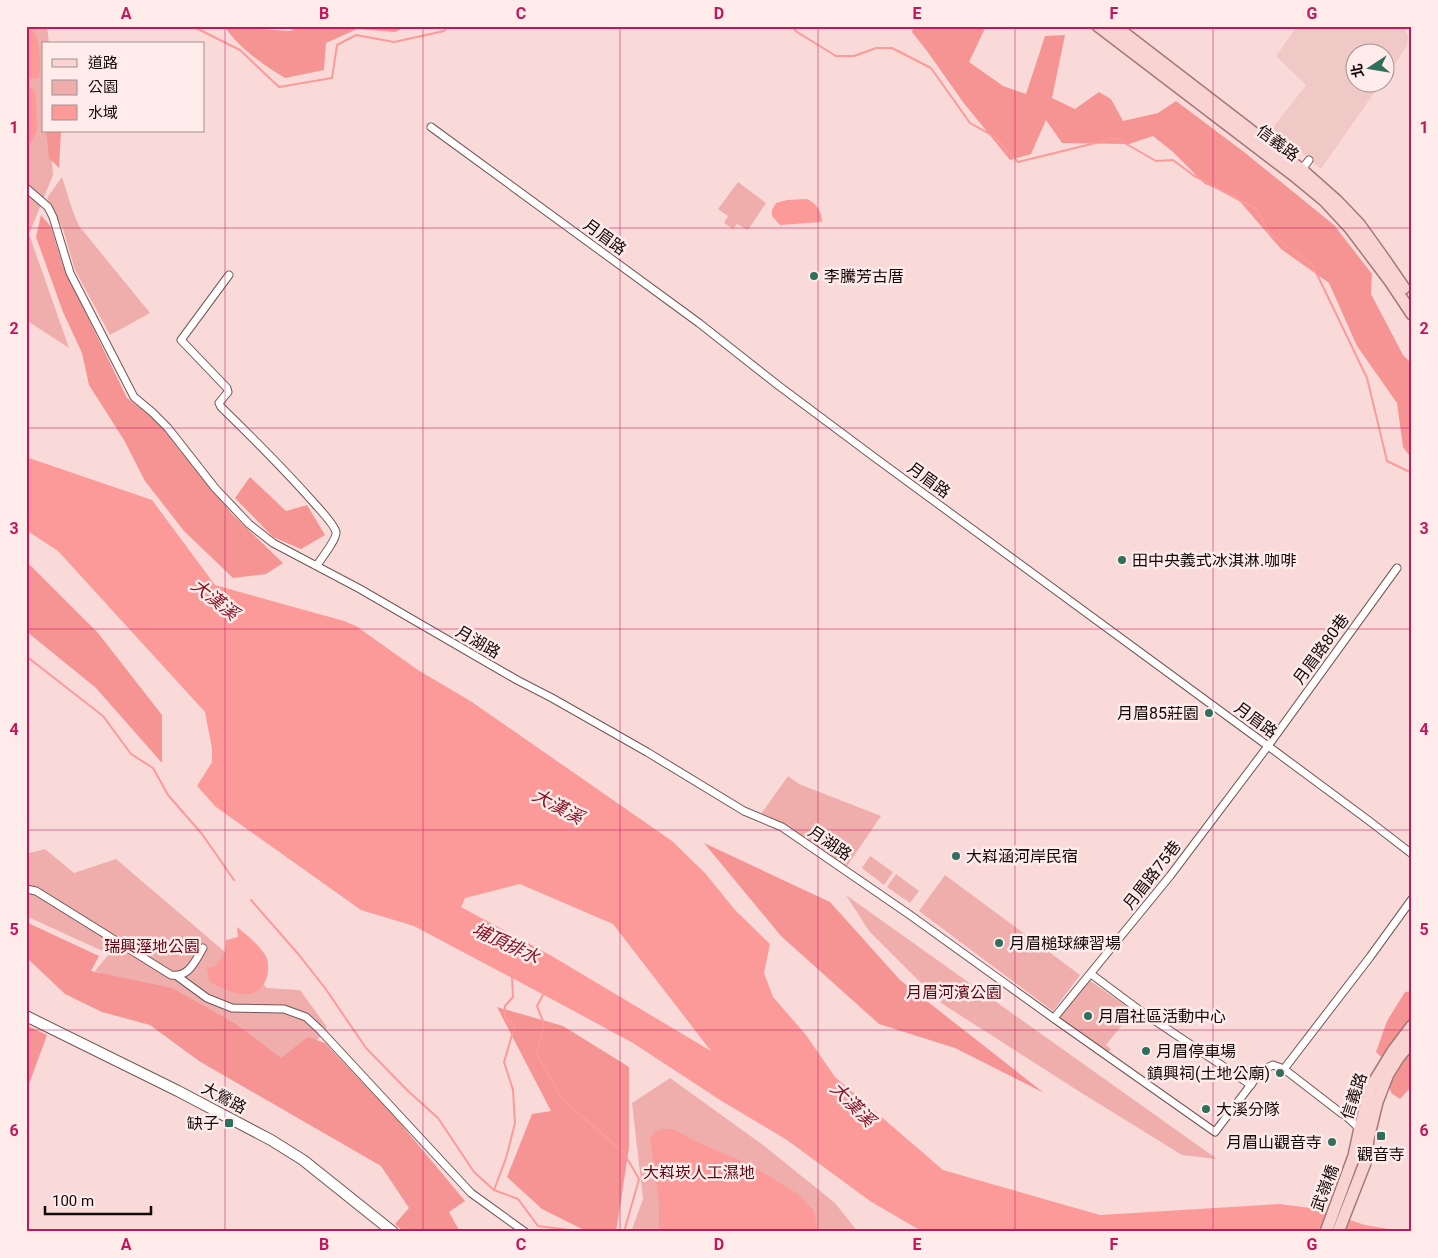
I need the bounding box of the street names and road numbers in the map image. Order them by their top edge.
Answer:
street label: 信義路 [1253,121,1303,165]
street label: 月眉路 [580,215,630,259]
street label: 月眉路 [904,458,954,502]
street label: 月眉路80巷 [1289,610,1353,688]
street label: 月湖路 [452,622,504,662]
street label: 月眉路 [1231,698,1281,742]
street label: 月湖路 [805,822,855,864]
street label: 月眉路75巷 [1119,837,1185,913]
street label: 信義路 [1337,1070,1371,1122]
street label: 大鶯路 [198,1078,250,1118]
street label: 武嶺橋 [1308,1162,1342,1214]

